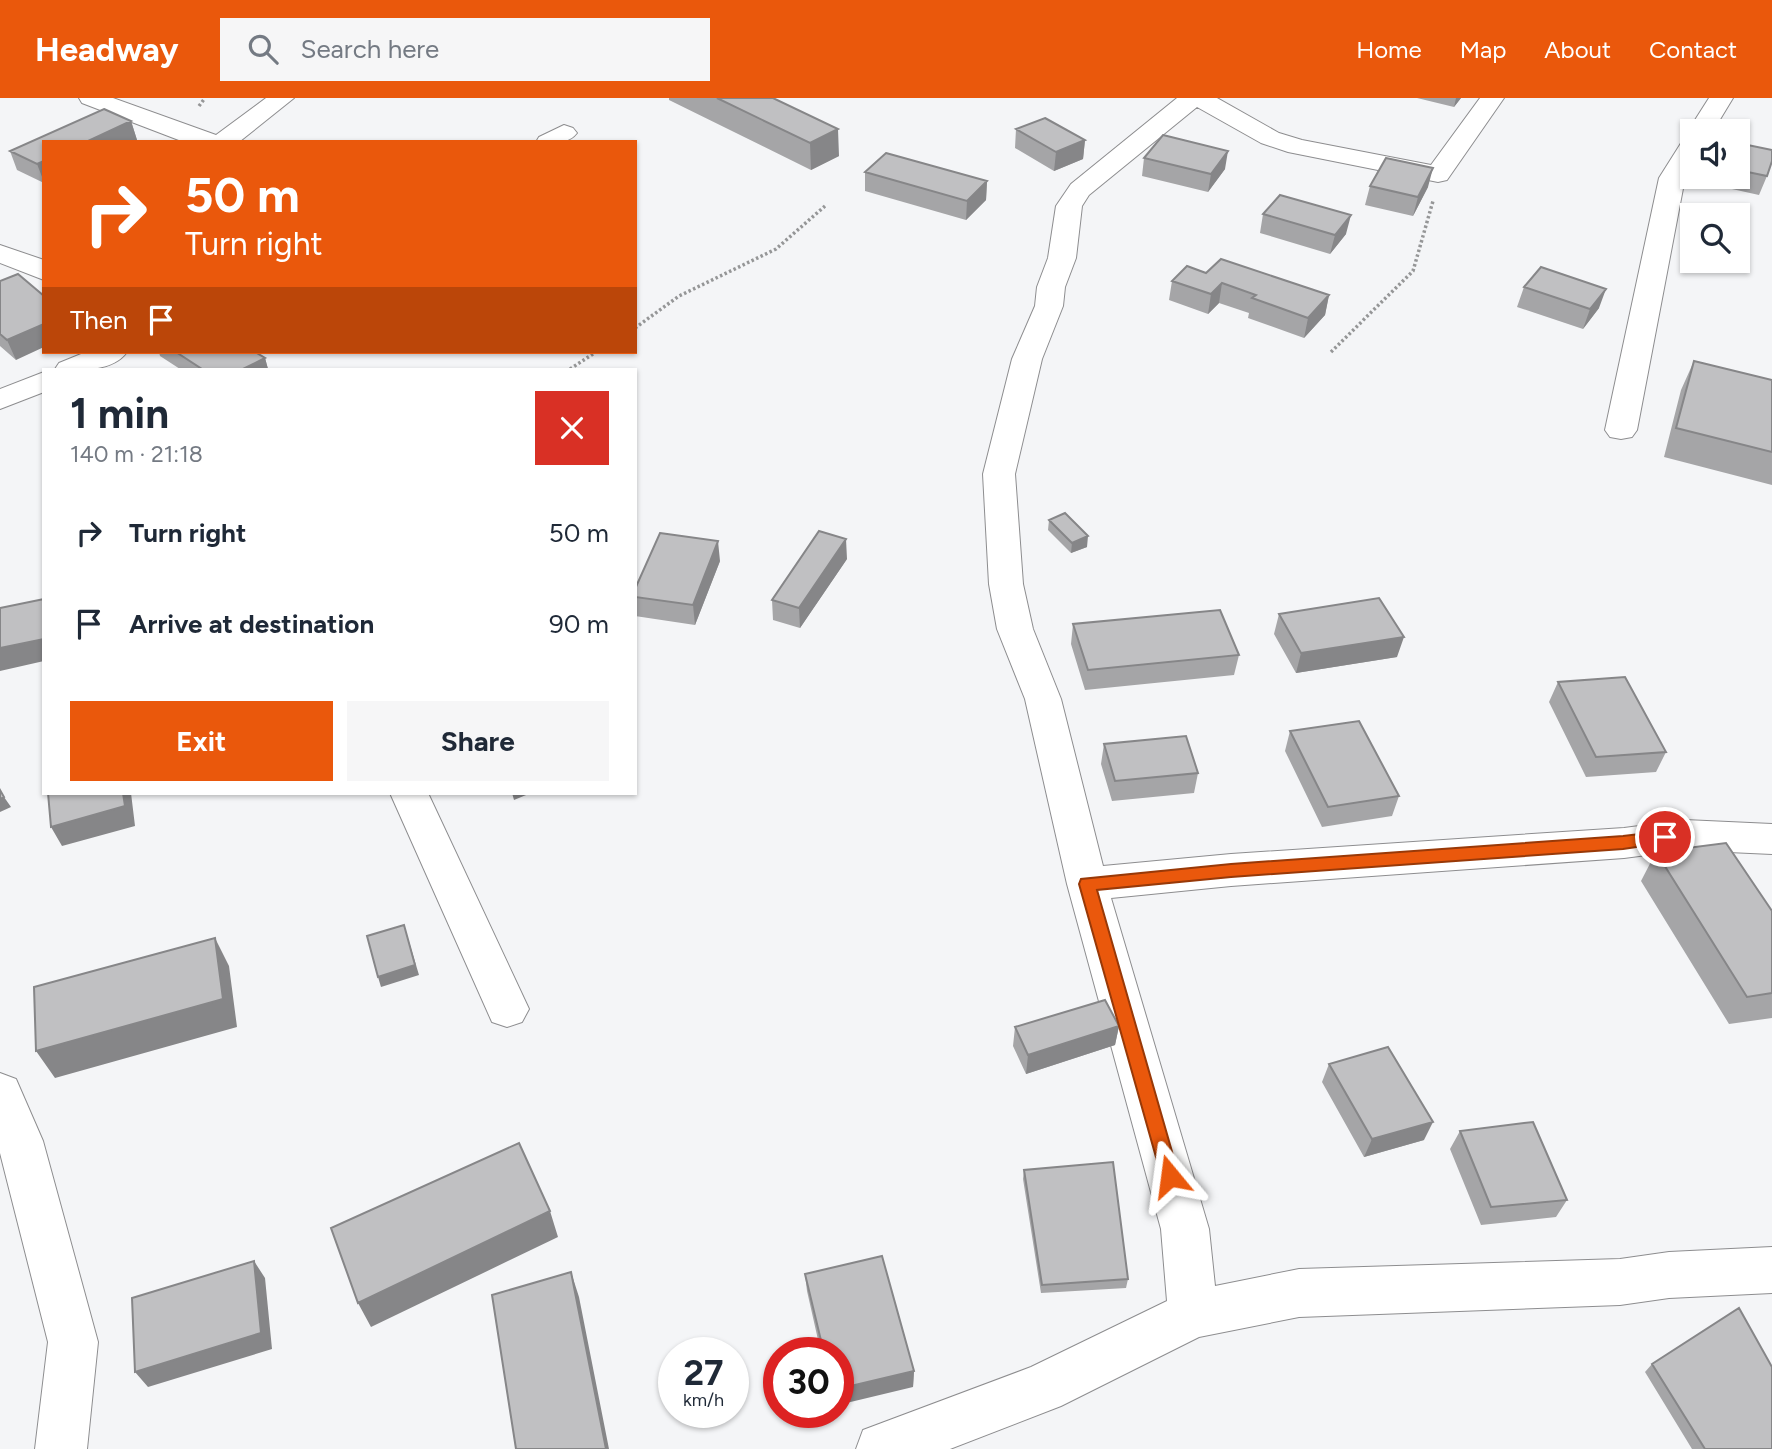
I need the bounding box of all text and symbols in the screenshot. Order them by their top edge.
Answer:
search box [220,18,710,81]
text: Headway [35,30,178,69]
icon: search [244,30,282,68]
text: Search here [300,33,439,65]
text: Home [1356,35,1422,64]
text: Map [1460,35,1506,64]
text: About [1544,35,1611,64]
text: Contact [1649,35,1737,64]
map controls [1680,119,1750,273]
button: sound [1680,119,1750,189]
text: 50 m [185,165,300,224]
icon: right [70,168,161,259]
button: search [1680,203,1750,273]
text: Turn right [185,225,323,263]
icon: arrive [142,301,180,339]
text: Then [70,304,128,336]
text: 1 min [70,388,169,439]
button: close [535,391,609,465]
text: 140 m · 21:18 [70,440,203,468]
icon: right [70,514,108,552]
text: Turn right [129,517,246,549]
text: 50 m [549,517,609,549]
icon: arrive [70,605,108,643]
text: Arrive at destination [129,608,374,640]
text: 90 m [549,608,609,640]
button: Exit [70,701,333,781]
button: Share [347,701,609,781]
pin [1635,807,1695,867]
icon: arrive [1646,818,1684,856]
position arrow [1133,1139,1207,1213]
speed limit sign: 30 [763,1337,854,1428]
text: 27 [684,1352,723,1394]
text: km/h [683,1389,724,1411]

